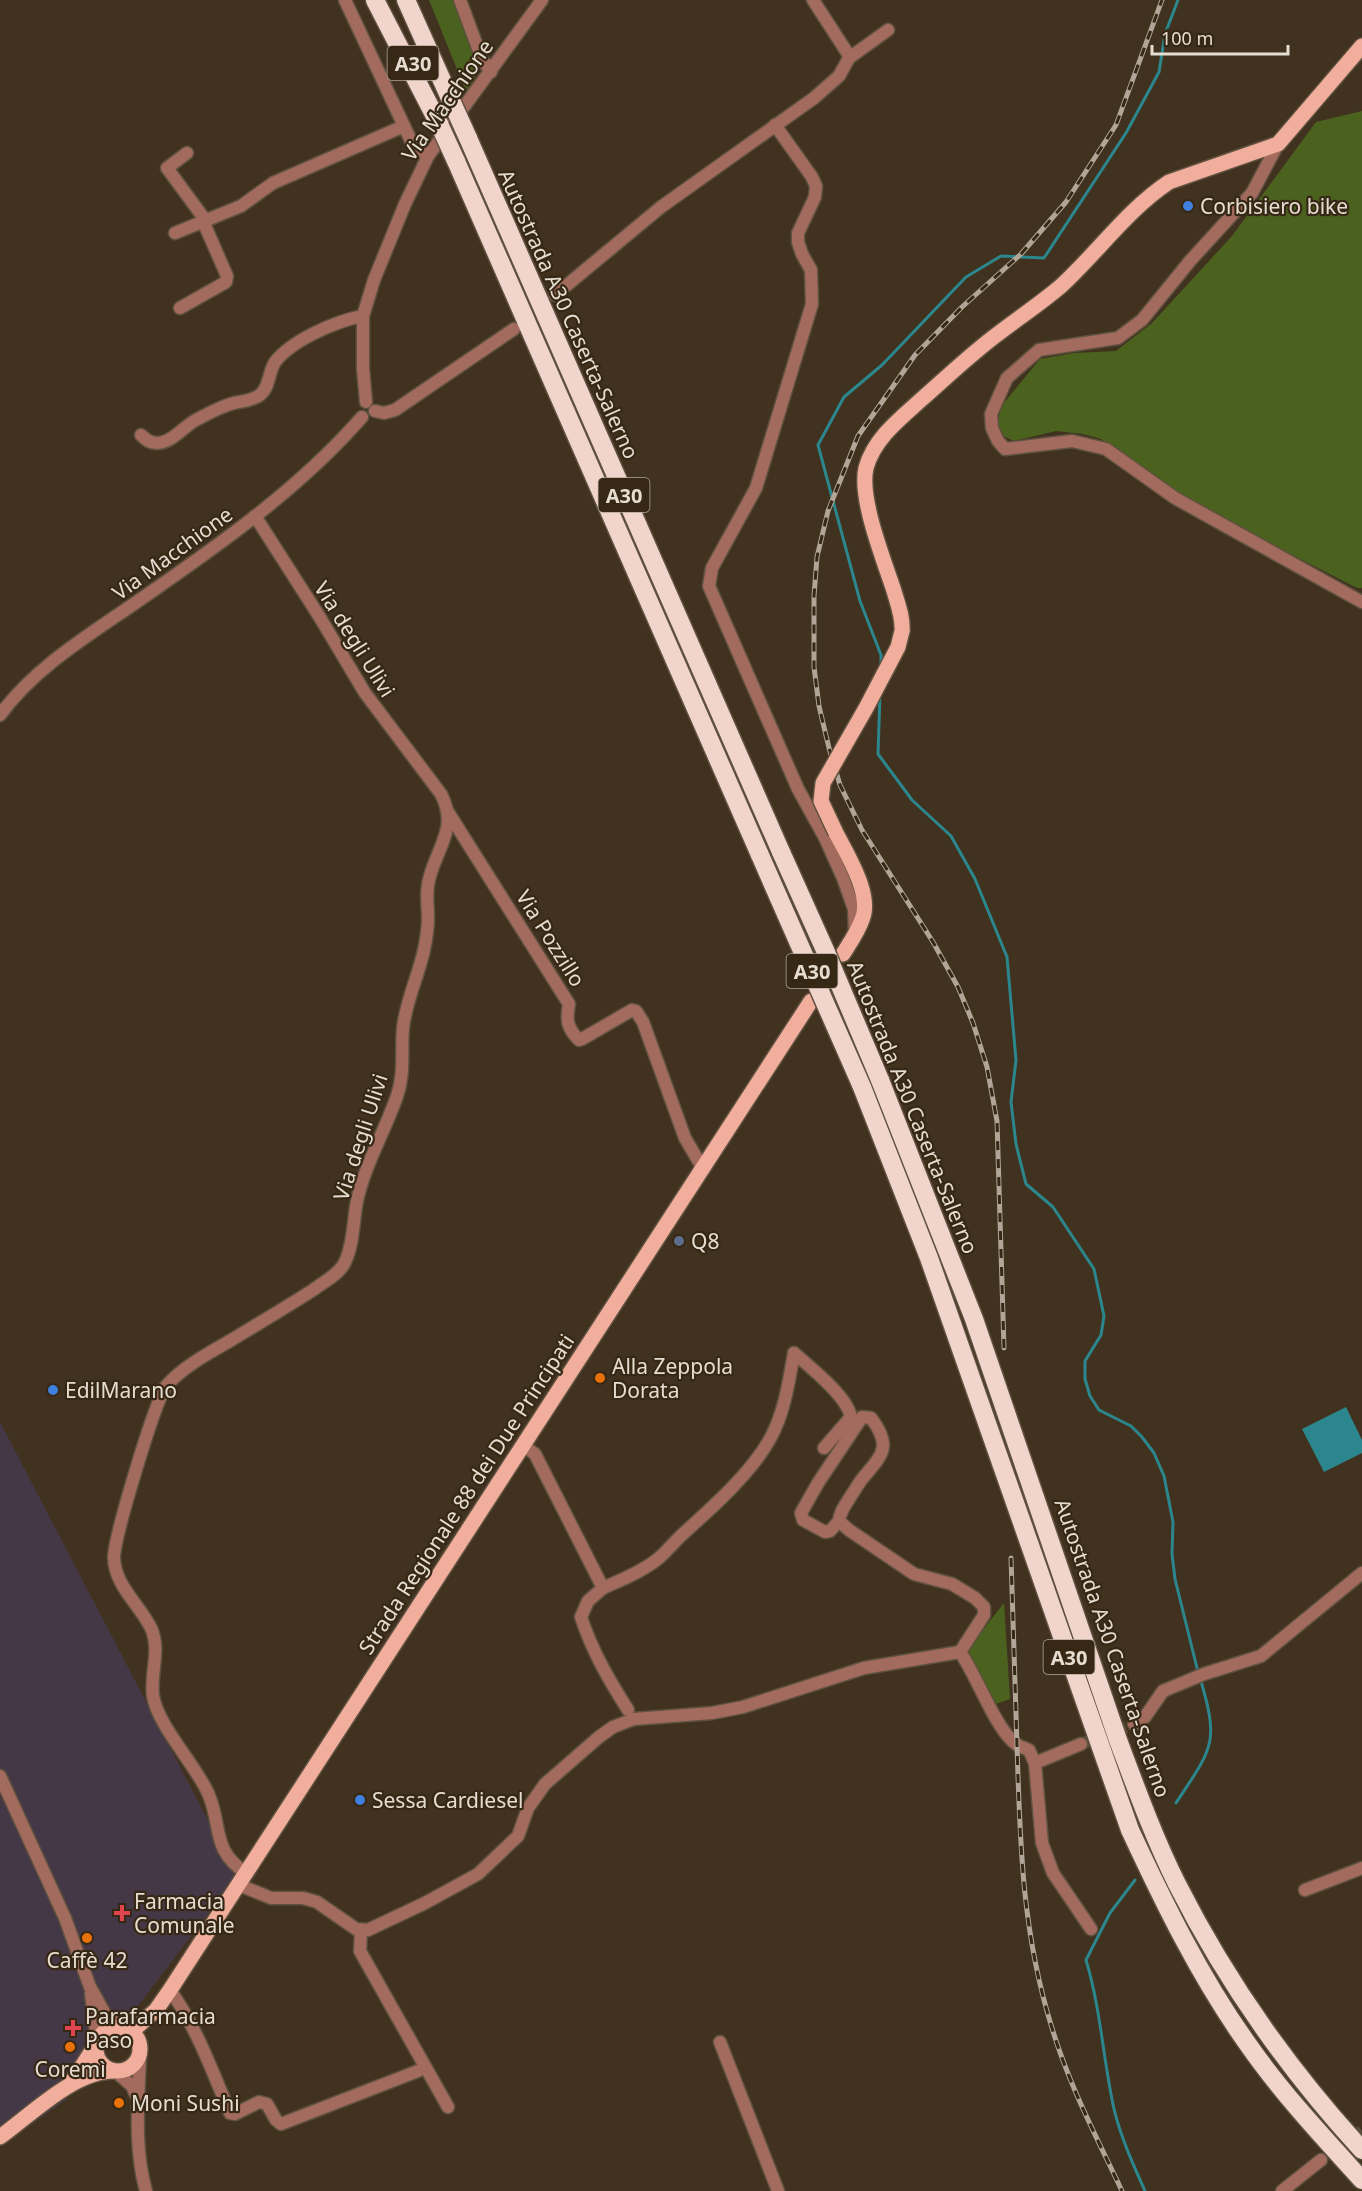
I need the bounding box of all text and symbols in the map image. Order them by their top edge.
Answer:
scale bar [1152,18,1288,56]
text: 100 m [1161,26,1213,50]
street label: Via Macchione [395,34,499,166]
road number: A30 [388,46,438,80]
street label: Autostrada A30 Caserta-Salerno [492,165,646,463]
place label: Corbisiero bike [1200,192,1348,220]
marker: Corbisiero bike [1181,199,1195,213]
road number: A30 [598,478,650,512]
street label: Via Macchione [106,500,238,606]
street label: Via degli Ulivi [308,576,402,702]
street label: Via Pozzillo [510,884,592,992]
road number: A30 [786,954,838,988]
street label: Autostrada A30 Caserta-Salerno [841,956,985,1258]
street label: Via degli Ulivi [326,1070,394,1204]
place label: Q8 [691,1227,719,1255]
marker: Q8 [672,1234,686,1248]
street label: Strada Regionale 88 dei Due Principati [352,1329,580,1659]
place label: Alla Zeppola Dorata [612,1352,733,1404]
marker: Alla Zeppola Dorata [593,1371,607,1385]
place label: EdilMarano [65,1376,177,1404]
marker: EdilMarano [46,1383,60,1397]
street label: Autostrada A30 Caserta-Salerno [1050,1495,1176,1801]
road number: A30 [1044,1640,1094,1674]
place label: Sessa Cardiesel [372,1786,524,1814]
marker: Sessa Cardiesel [353,1793,367,1807]
place label: Farmacia Comunale [134,1887,235,1939]
marker: Farmacia Comunale [115,1906,129,1920]
marker: Caffè 42 [80,1931,94,1945]
place label: Caffè 42 [47,1946,127,1974]
place label: Parafarmacia Paso [85,2002,216,2054]
marker: Parafarmacia Paso [66,2021,80,2035]
marker: Coremì [63,2040,77,2054]
place label: Coremì [34,2055,106,2083]
place label: Moni Sushi [131,2089,240,2117]
marker: Moni Sushi [112,2096,126,2110]

